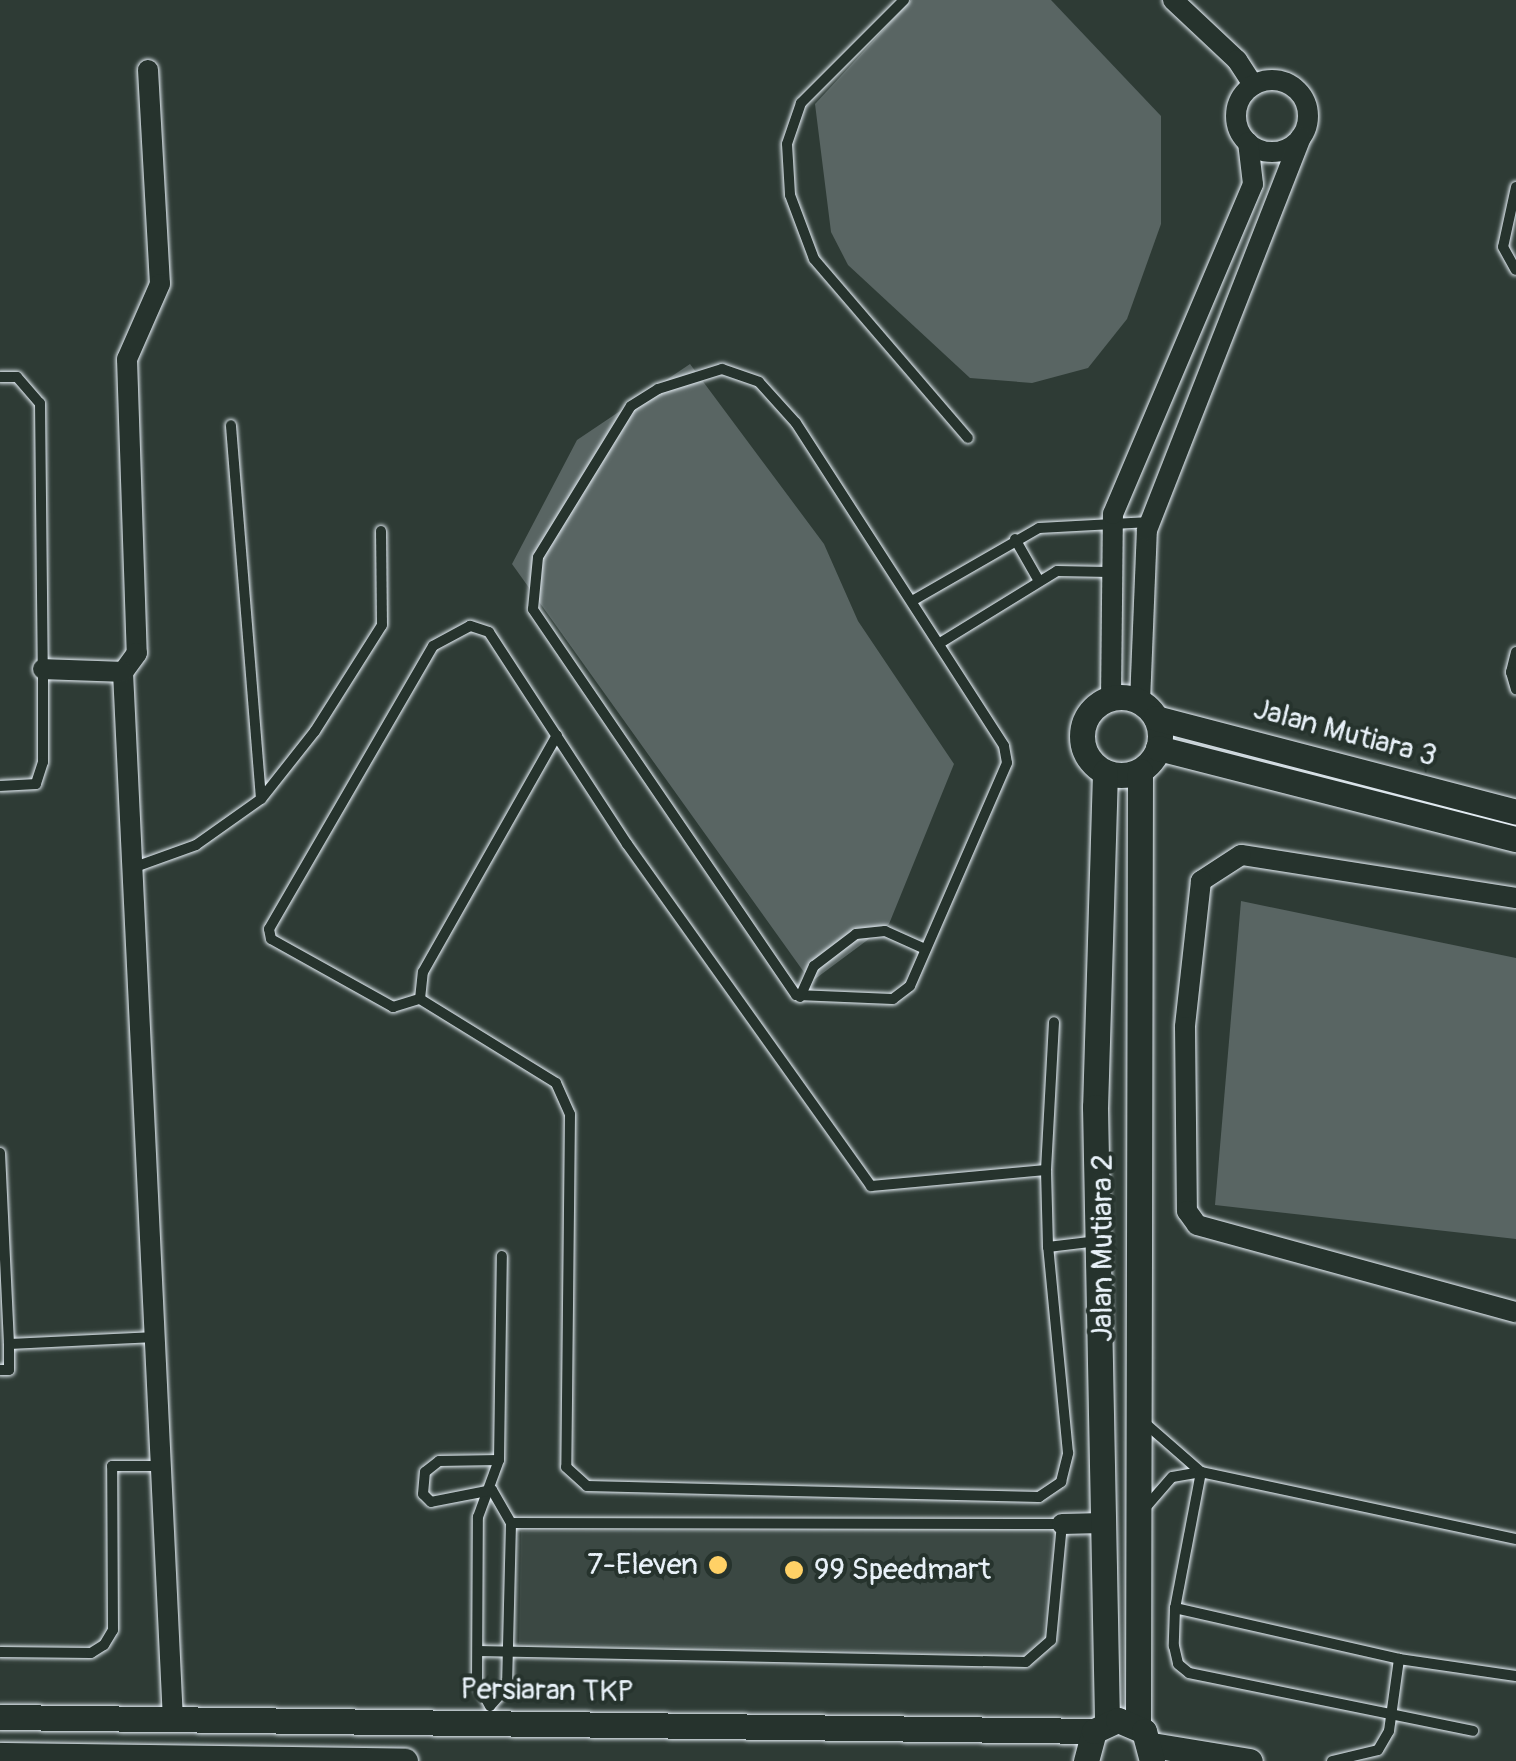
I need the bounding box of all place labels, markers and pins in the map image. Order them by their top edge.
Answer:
place label: 7-Eleven [587,1547,698,1583]
place label: 99 Speedmart [814,1552,991,1588]
marker: 7-Eleven [707,1554,729,1576]
marker: 99 Speedmart [783,1559,805,1581]

